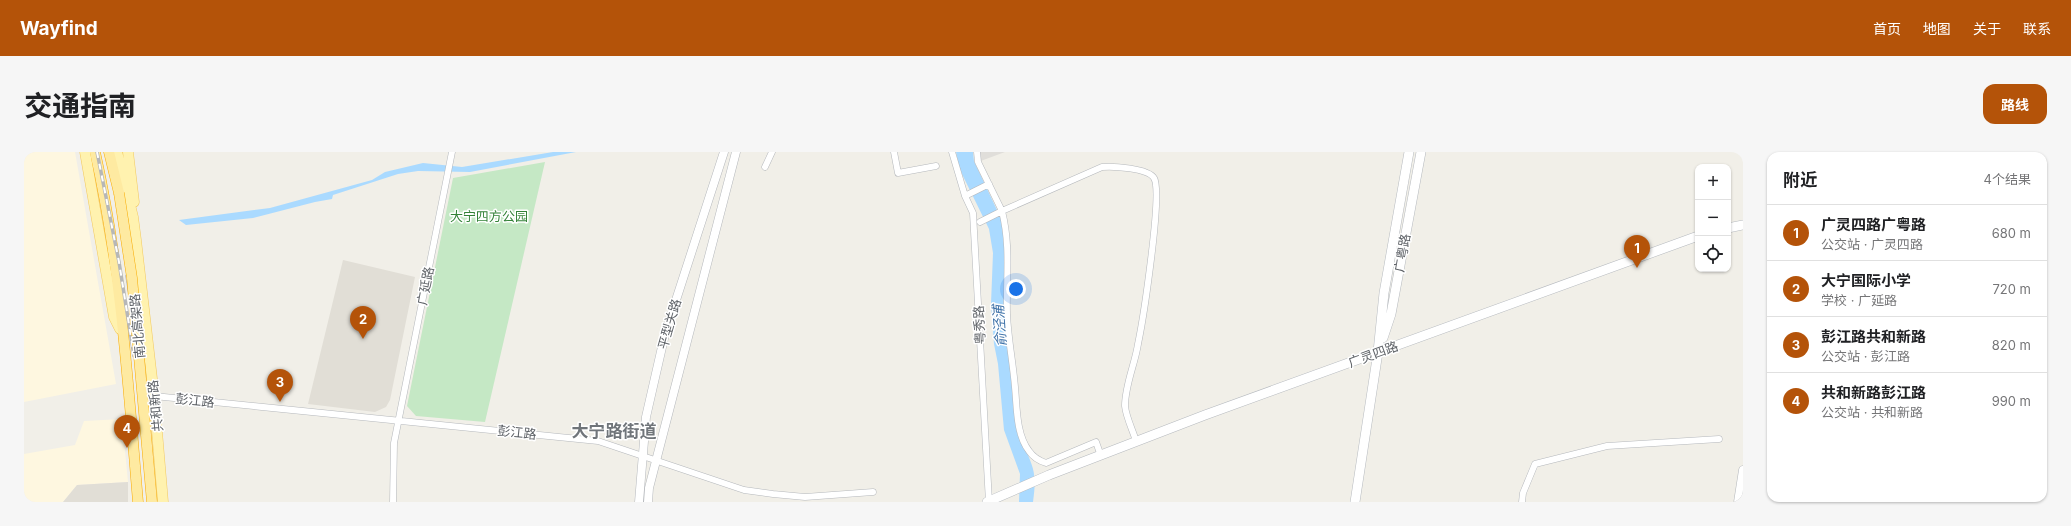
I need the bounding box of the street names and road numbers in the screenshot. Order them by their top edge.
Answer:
street label: 广粤路 [1391,232,1413,274]
street label: 广延路 [413,265,437,307]
street label: 南北高架路 [126,293,148,359]
street label: 平型关路 [654,297,684,351]
street label: 粤秀路 [970,305,988,345]
street label: 广灵四路 [1346,338,1400,370]
street label: 共和新路 [144,379,166,433]
street label: 彭江路 [175,390,215,410]
street label: 彭江路 [497,422,537,442]

